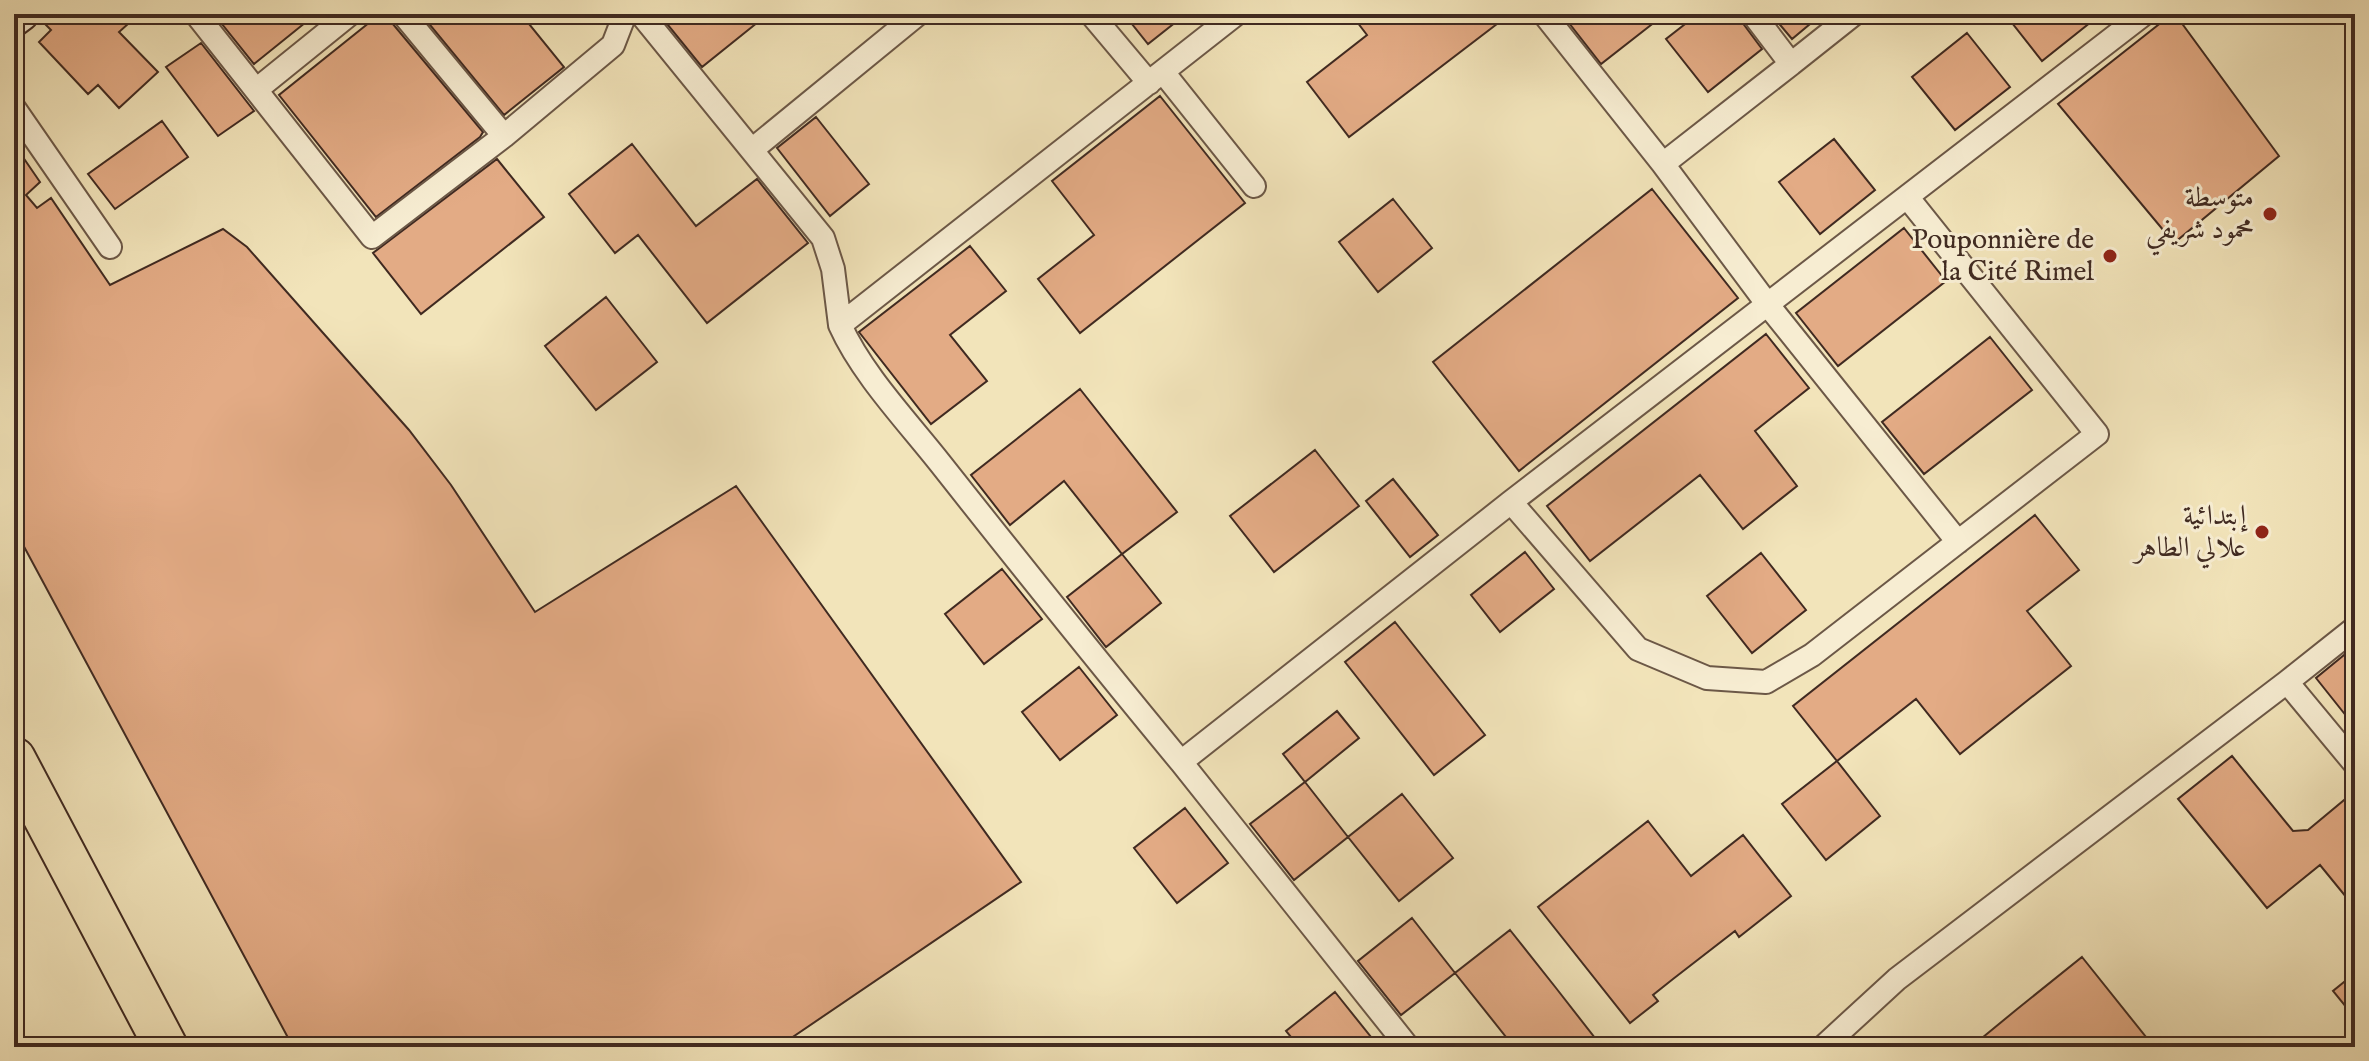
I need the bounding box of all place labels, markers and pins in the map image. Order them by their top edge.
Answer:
place label: متوسطة محمود شريفي [2146,181,2254,256]
marker: متوسطة محمود شريفي [2261,205,2279,223]
place label: Pouponnière de la Cité Rimel [1912,223,2094,290]
marker: Pouponnière de la Cité Rimel [2101,247,2119,265]
place label: إبتدائية علالي الطاهر [2131,499,2248,569]
marker: إبتدائية علالي الطاهر [2253,523,2271,541]

